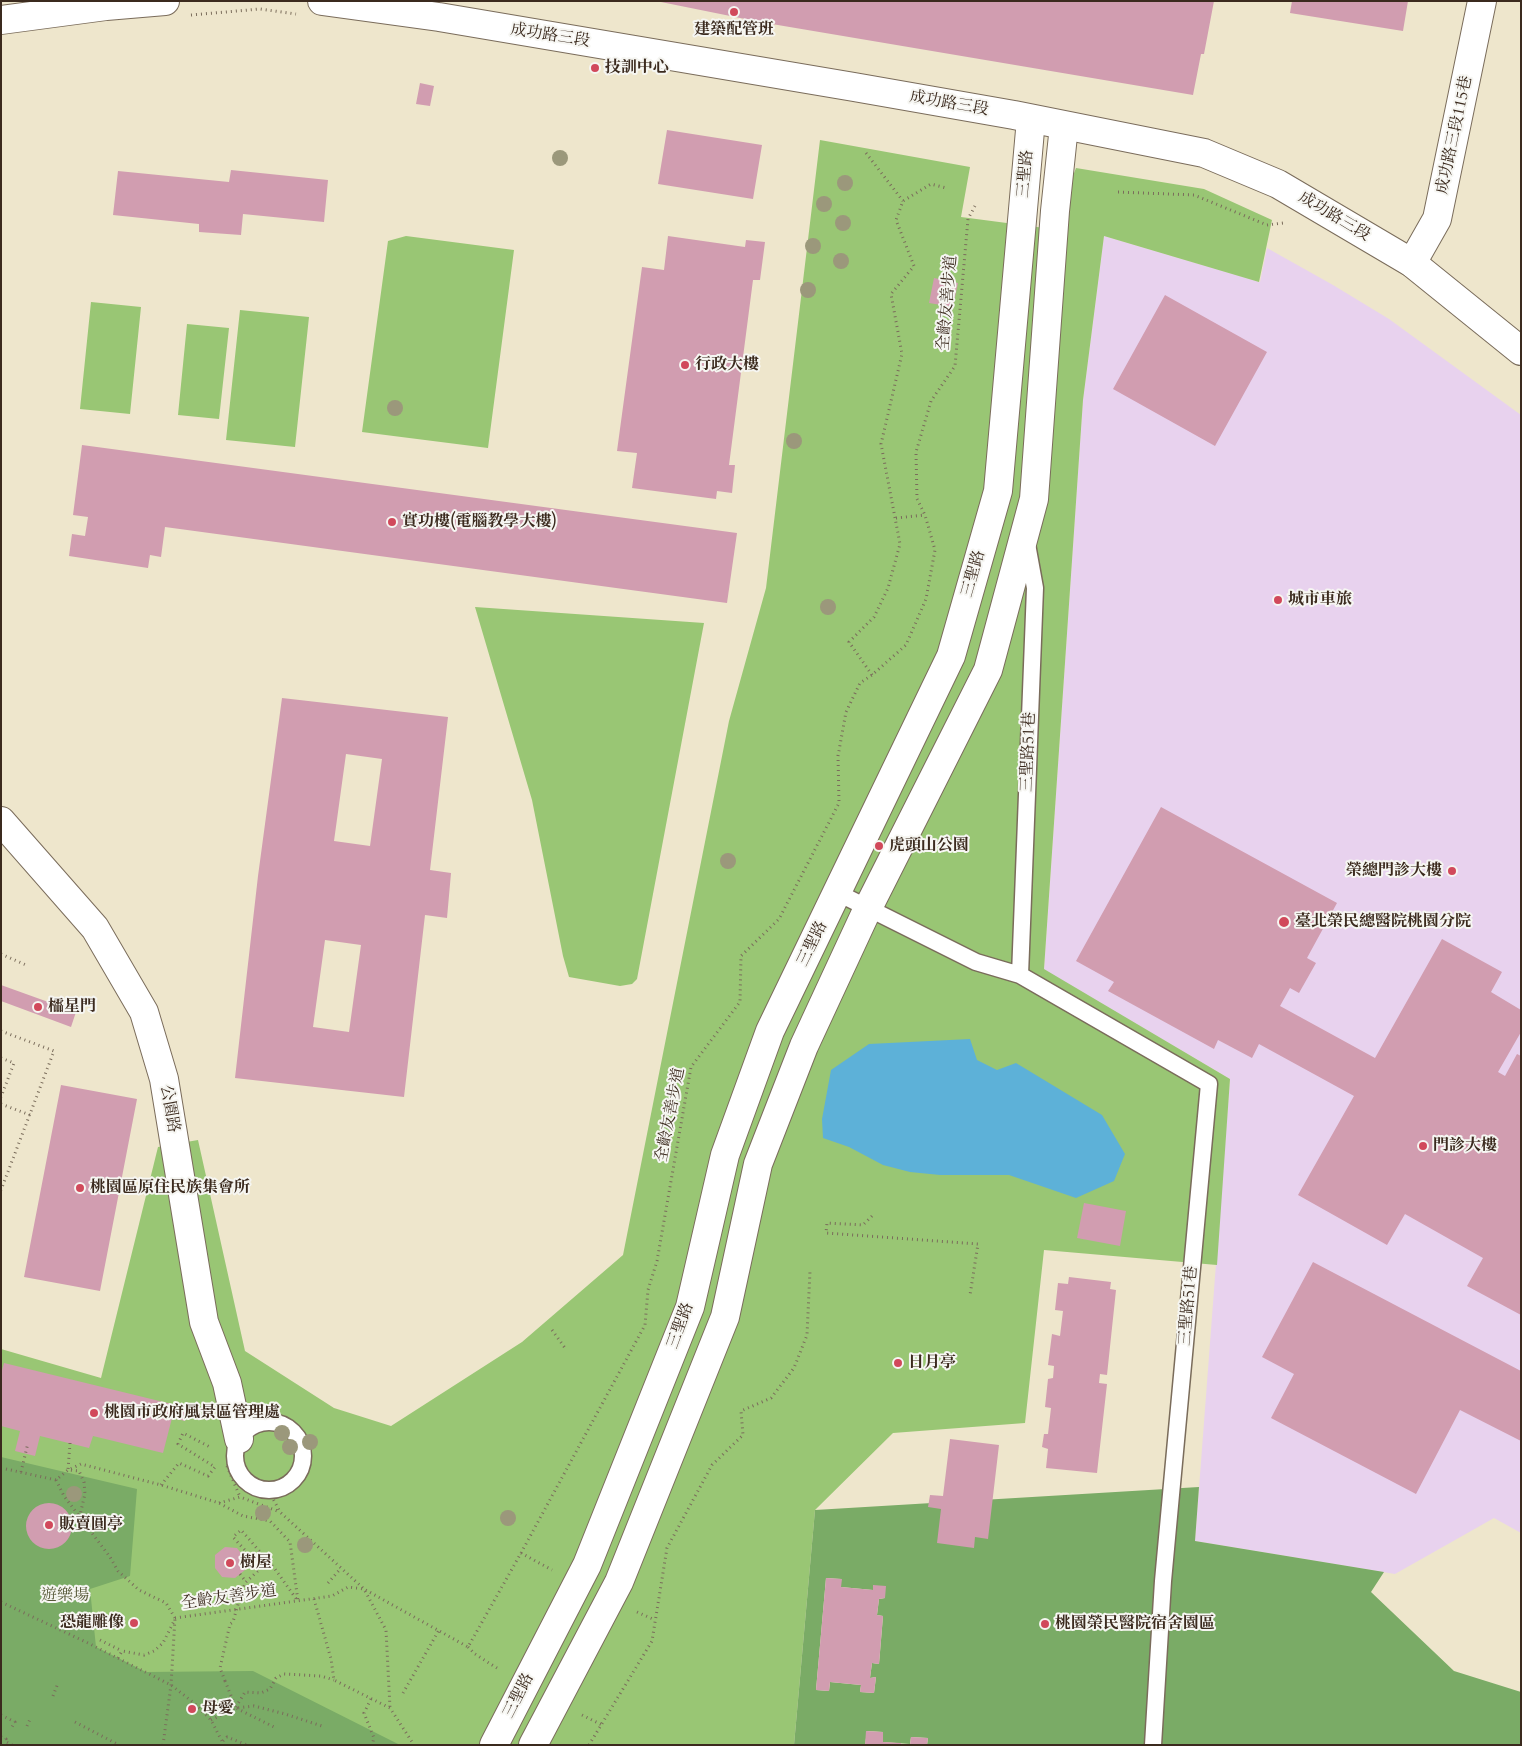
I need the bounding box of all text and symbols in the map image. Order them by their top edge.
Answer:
marker: 建築配管班 [728,6,740,18]
street label: 成功路三段 [509,20,591,52]
place label: 建築配管班 [694,20,774,40]
place label: 技訓中心 [605,58,669,78]
marker: 技訓中心 [589,62,601,74]
street label: 成功路三段115巷 [1433,74,1477,196]
street label: 成功路三段 [908,88,990,120]
street label: 三聖路 [1014,149,1038,199]
street label: 成功路三段 [1295,188,1373,246]
street label: 全齡友善步道 [934,254,962,352]
place label: 行政大樓 [695,355,759,375]
marker: 行政大樓 [679,359,691,371]
place label: 實功樓(電腦教學大樓) [402,512,557,532]
marker: 實功樓(電腦教學大樓) [386,516,398,528]
street label: 三聖路 [958,548,990,600]
place label: 城市車旅 [1288,590,1352,610]
marker: 城市車旅 [1272,594,1284,606]
street label: 三聖路51巷 [1018,711,1040,793]
place label: 虎頭山公園 [889,836,969,856]
marker: 虎頭山公園 [873,840,885,852]
place label: 榮總門診大樓 [1346,861,1442,881]
marker: 榮總門診大樓 [1446,865,1458,877]
place label: 臺北榮民總醫院桃園分院 [1295,912,1471,932]
marker: 臺北榮民總醫院桃園分院 [1277,915,1291,929]
street label: 三聖路 [794,918,832,970]
place label: 櫺星門 [48,997,96,1017]
marker: 櫺星門 [32,1001,44,1013]
street label: 全齡友善步道 [652,1066,690,1164]
street label: 公園路 [155,1084,183,1134]
place label: 門診大樓 [1433,1136,1497,1156]
marker: 門診大樓 [1417,1140,1429,1152]
place label: 桃園區原住民族集會所 [90,1178,250,1198]
marker: 桃園區原住民族集會所 [74,1182,86,1194]
street label: 三聖路51巷 [1176,1265,1202,1347]
street label: 三聖路 [664,1300,698,1352]
place label: 日月亭 [908,1353,956,1373]
marker: 日月亭 [892,1357,904,1369]
place label: 桃園市政府風景區管理處 [104,1403,280,1423]
marker: 桃園市政府風景區管理處 [88,1407,100,1419]
place label: 販賣圓亭 [59,1515,123,1535]
marker: 販賣圓亭 [43,1519,55,1531]
place label: 樹屋 [240,1553,272,1573]
marker: 樹屋 [224,1557,236,1569]
street label: 全齡友善步道 [180,1582,278,1614]
park label: 遊樂場 [41,1586,89,1606]
place label: 恐龍雕像 [60,1613,124,1633]
place label: 桃園榮民醫院宿舍園區 [1055,1614,1215,1634]
marker: 恐龍雕像 [128,1617,140,1629]
marker: 桃園榮民醫院宿舍園區 [1039,1618,1051,1630]
street label: 三聖路 [500,1670,538,1722]
place label: 母愛 [202,1699,234,1719]
marker: 母愛 [186,1703,198,1715]

